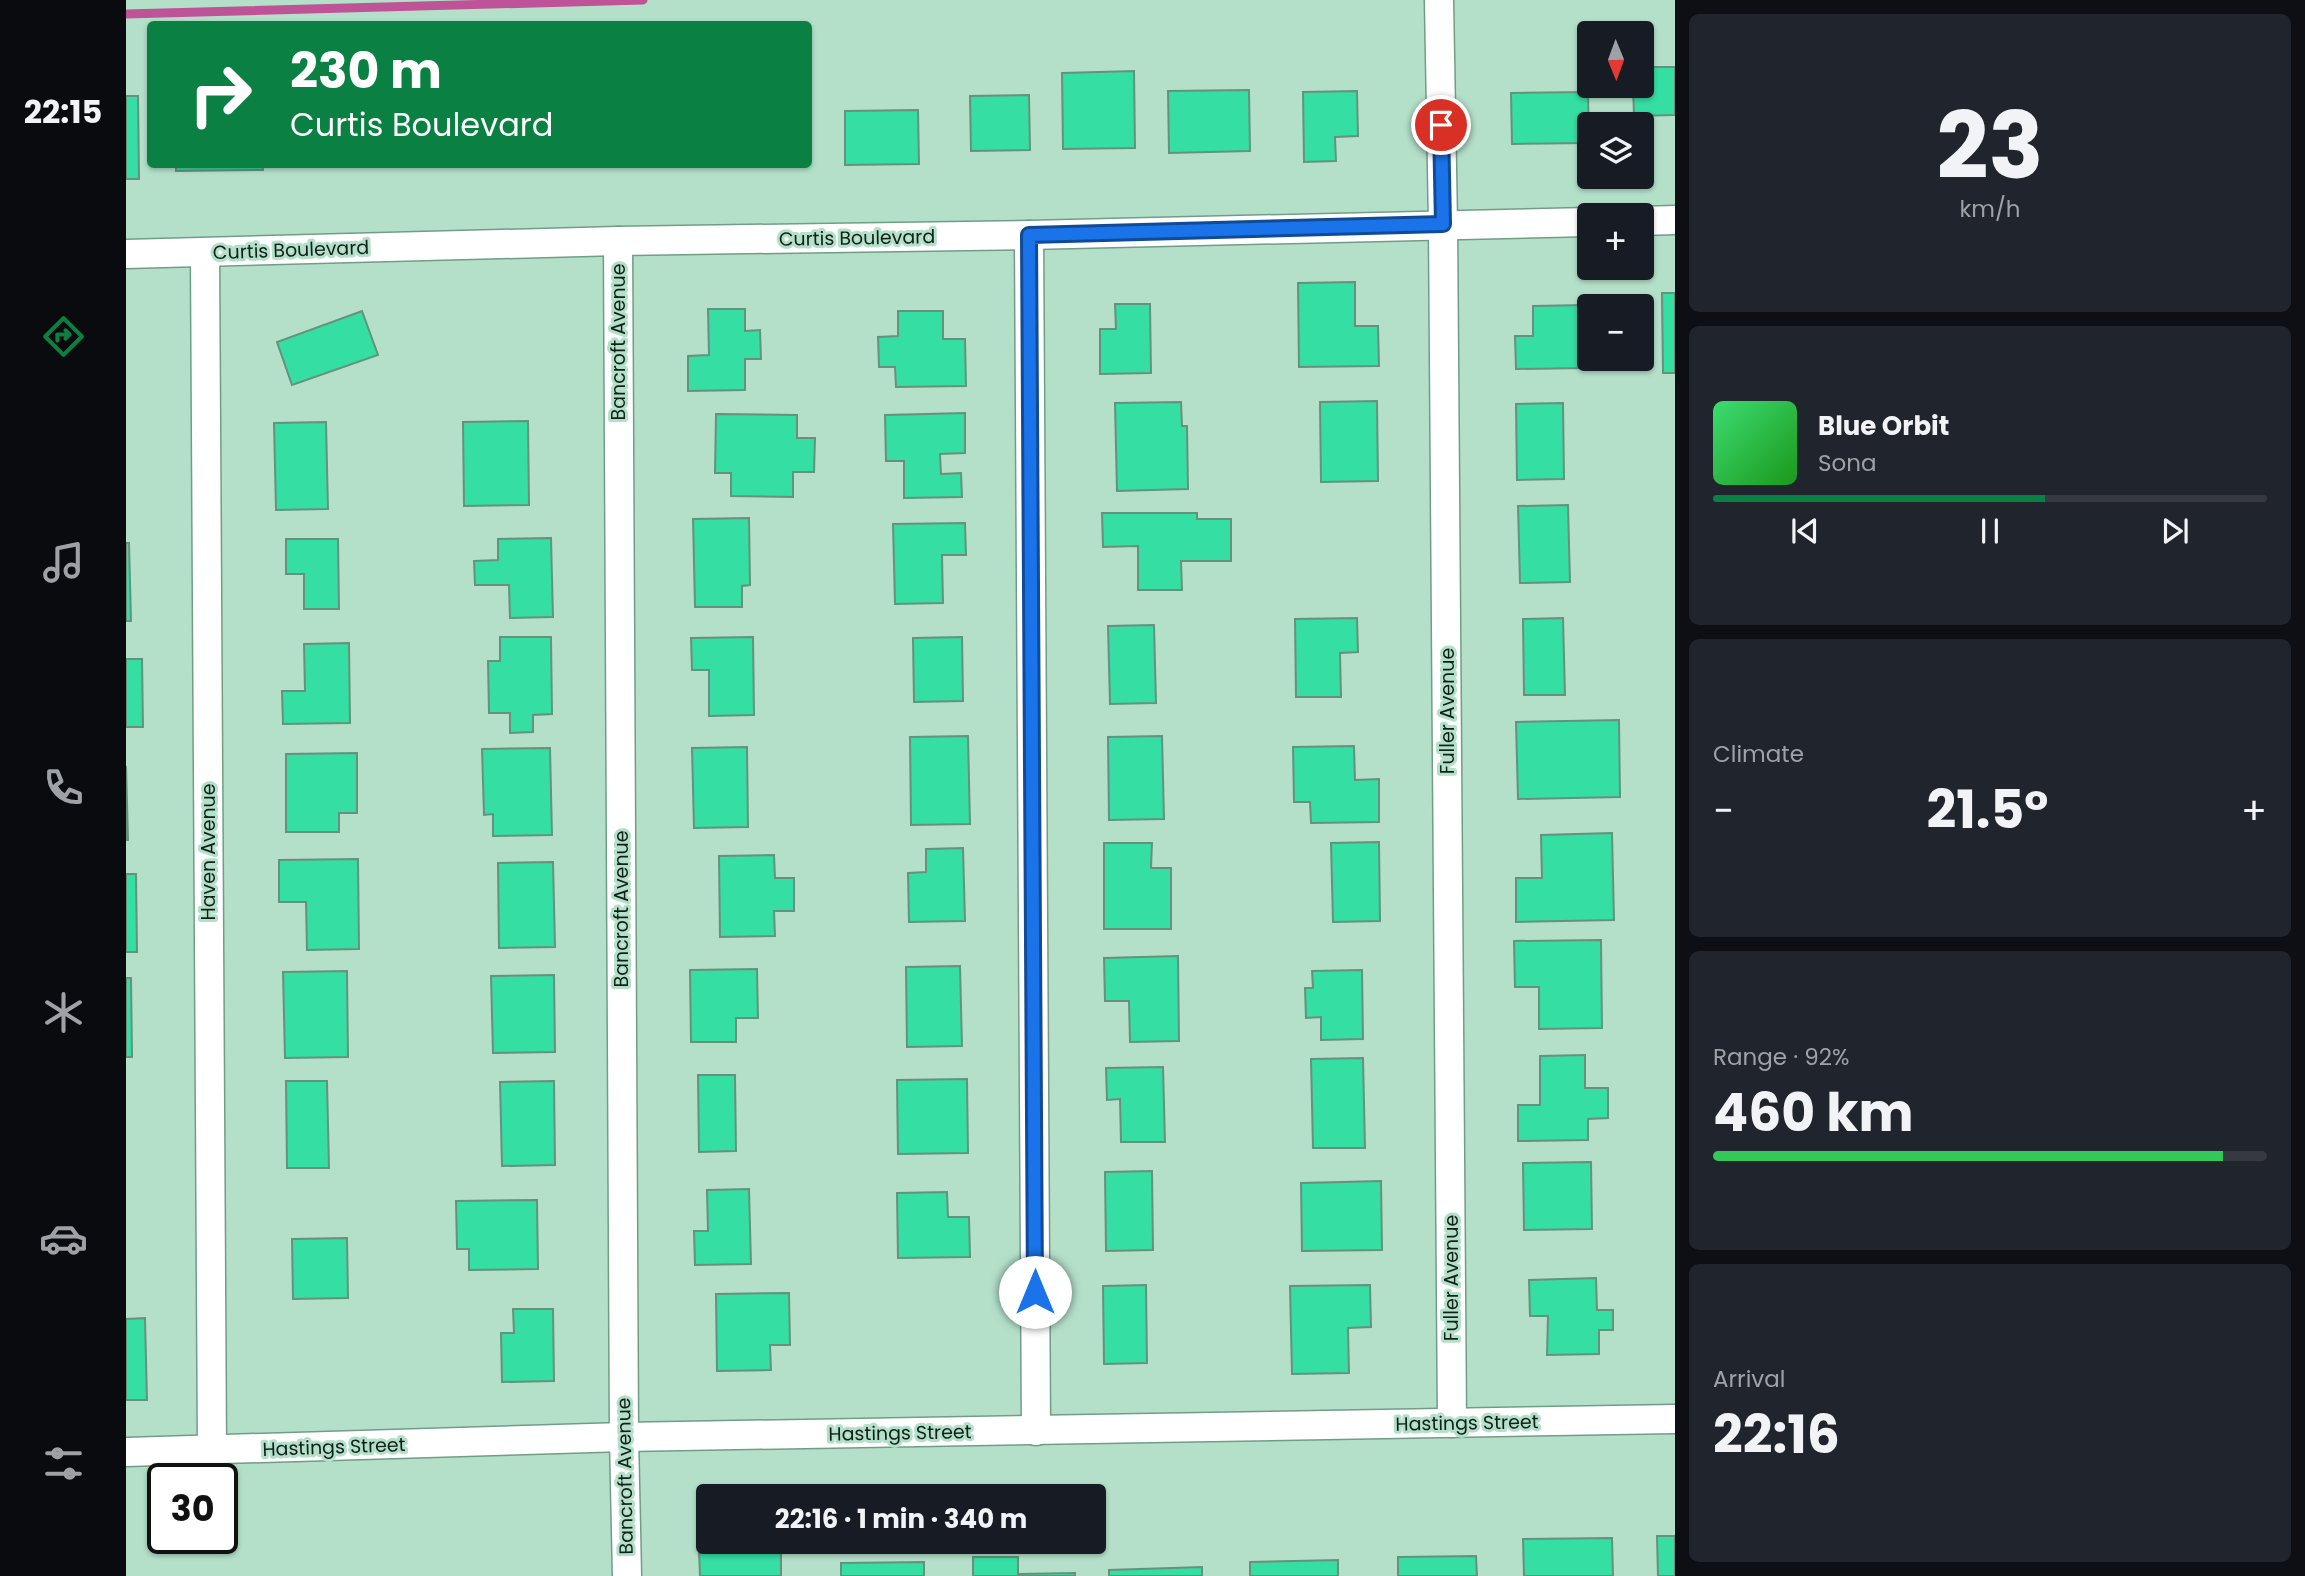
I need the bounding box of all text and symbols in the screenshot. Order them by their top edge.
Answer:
north arrow [1577,21,1654,98]
map controls [1577,21,1654,371]
text: 230 m [290,37,442,105]
icon: right [175,49,266,140]
text: 23 [1936,82,2044,210]
text: 22:15 [24,89,102,134]
pin [1411,95,1471,155]
text: Curtis Boulevard [290,102,553,147]
icon: arrive [1422,106,1460,144]
button: layers [1577,112,1654,189]
text: km/h [1959,193,2021,225]
button: + [1577,203,1654,280]
street label: Curtis Boulevard [779,223,935,253]
street label: Curtis Boulevard [212,234,370,266]
street label: Bancroft Avenue [605,263,632,421]
button: − [1577,294,1654,371]
icon: directions [39,312,88,361]
text: Blue Orbit [1818,408,1949,444]
text: Sona [1818,447,1877,479]
icon: previous [1786,512,1824,550]
icon: pause [1971,512,2009,550]
icon: next [2156,512,2194,550]
icon: music [39,538,88,587]
street label: Fuller Avenue [1434,648,1461,774]
text: Climate [1713,738,1804,770]
icon: phone [39,763,88,812]
text: 21.5° [1927,773,2048,846]
street label: Haven Avenue [195,783,222,921]
text: − [1713,784,1734,837]
text: + [2241,784,2267,837]
street label: Bancroft Avenue [608,830,635,988]
icon: climate [39,988,88,1037]
text: Range · 92% [1713,1041,1849,1073]
text: 460 km [1713,1076,1913,1149]
icon: car [39,1214,88,1263]
street label: Fuller Avenue [1438,1215,1465,1341]
position arrow [998,1255,1072,1329]
text: Arrival [1713,1363,1785,1395]
street label: Bancroft Avenue [610,1397,640,1555]
text: 22:16 [1713,1398,1840,1471]
street label: Hastings Street [1395,1408,1539,1438]
street label: Hastings Street [828,1418,972,1448]
street label: Hastings Street [262,1431,406,1463]
icon: filters [39,1439,88,1488]
speed limit sign: 30 [147,1463,238,1554]
text: 22:16 · 1 min · 340 m [775,1501,1027,1537]

